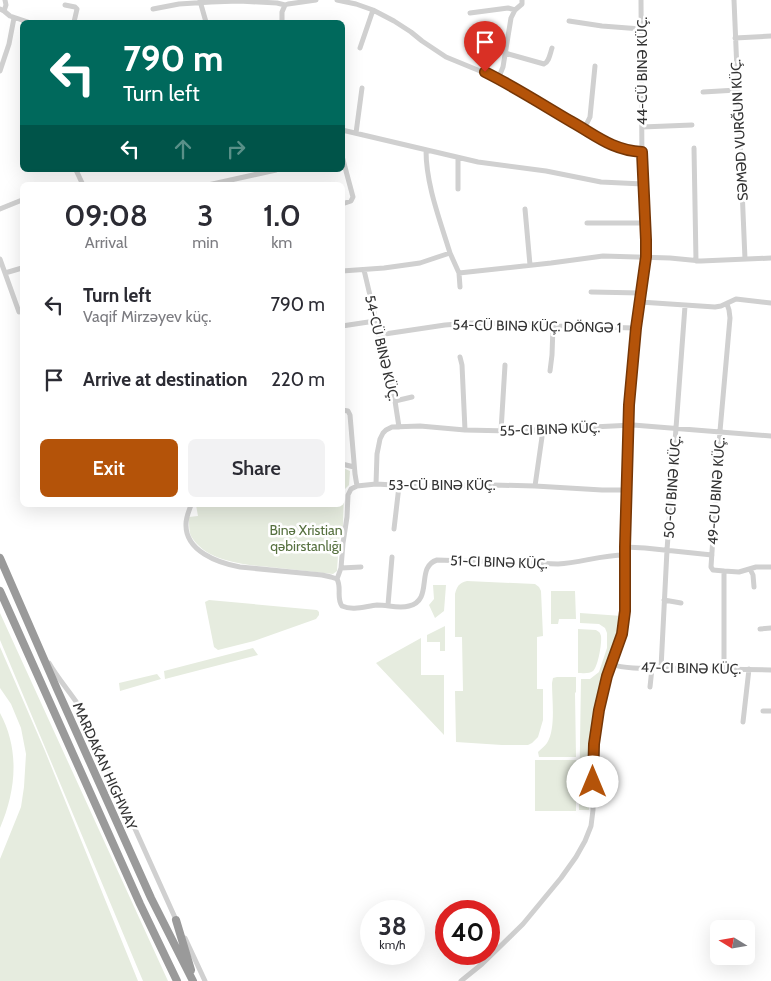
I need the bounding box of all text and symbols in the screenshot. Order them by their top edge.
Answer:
street label: 44-CÜ BINƏ KÜÇ. [633,17,651,125]
pin [464,21,506,72]
icon: arrive [471,28,499,56]
text: 790 m [123,37,224,80]
icon: left [40,40,105,105]
street label: SƏMƏD VURĞUN KÜÇ. [726,59,752,201]
text: Turn left [123,80,200,107]
icon: left [116,135,144,163]
icon: ahead [169,135,197,163]
icon: right [222,135,250,163]
text: 09:08 [64,197,148,234]
text: 3 [197,197,214,234]
text: 1.0 [263,197,301,234]
text: Arrival [85,233,127,252]
text: min [192,233,219,252]
text: km [271,233,292,252]
text: Turn left [83,284,151,307]
icon: left [40,291,68,319]
text: 790 m [270,293,325,316]
street label: 54-CÜ BINƏ KÜÇ. [361,293,403,403]
text: Vaqif Mirzəyev küç. [83,307,212,326]
street label: 54-CÜ BINƏ KÜÇ. DÖNGƏ 1 [453,316,621,336]
icon: arrive [40,366,68,394]
text: Arrive at destination [83,368,247,391]
text: 220 m [271,368,325,391]
street label: 55-CI BINƏ KÜÇ. [499,418,601,440]
street label: 50-CI BINƏ KÜÇ. [659,435,685,539]
street label: 49-CU BINƏ KÜÇ. [703,436,729,546]
button: Exit [40,439,178,497]
button: Share [188,439,325,497]
street label: 53-CÜ BINƏ KÜÇ. [388,476,496,494]
park label: Binə Xristian qəbirstanlığı [269,521,343,555]
street label: 51-CI BINƏ KÜÇ. [450,551,548,573]
street label: 47-CI BINƏ KÜÇ. [641,658,741,678]
street label: MARDAKAN HIGHWAY [69,699,142,834]
position arrow [566,755,618,807]
speed limit sign: 40 [435,900,500,965]
text: 38 [378,911,407,941]
north arrow [710,920,755,965]
map controls [710,920,755,965]
text: km/h [379,937,406,952]

